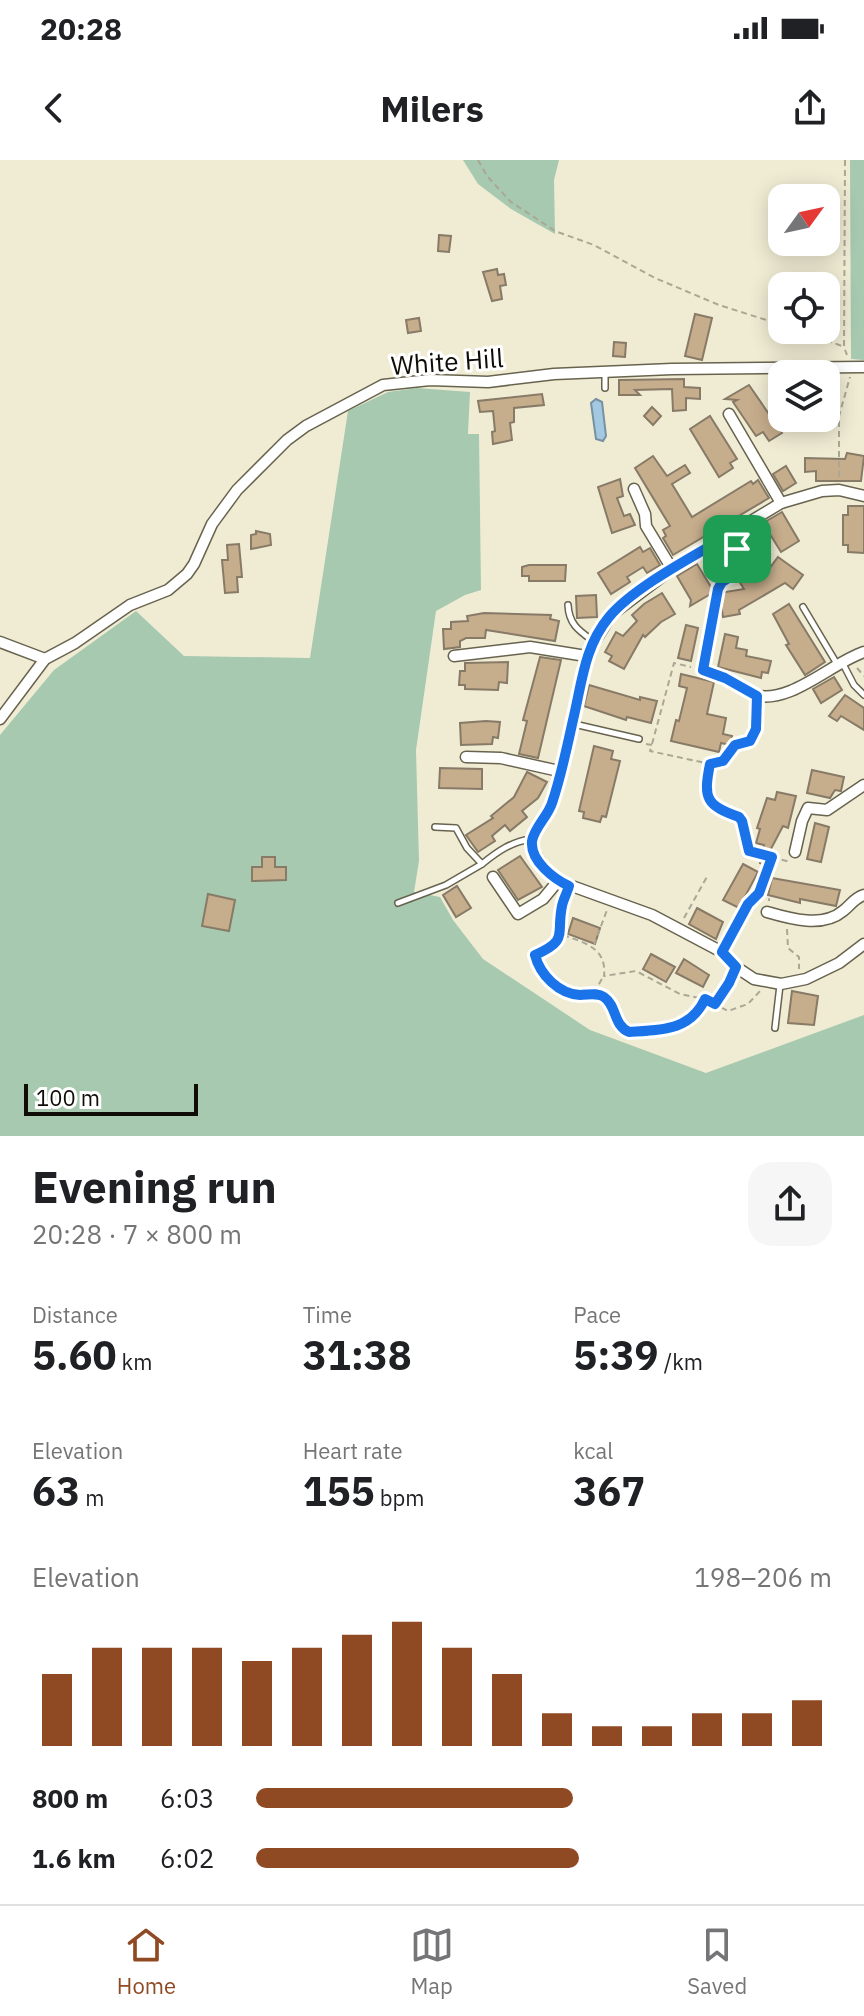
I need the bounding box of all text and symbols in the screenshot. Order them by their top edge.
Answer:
text: 20:28 [40,9,122,48]
text: Milers [380,85,484,132]
icon: back [32,86,76,130]
icon: share [788,86,832,130]
north arrow [768,184,840,256]
map controls [768,184,840,432]
button: locate [768,272,840,344]
street label: White Hill [390,340,504,382]
button: layers [768,360,840,432]
pin [703,515,771,583]
icon: arrive [715,527,759,571]
scale bar [24,1080,198,1116]
text: 100 m [36,1083,100,1112]
text: Evening run [32,1158,277,1215]
button: share [748,1162,832,1246]
text: 20:28 · 7 × 800 m [32,1217,242,1251]
text: Distance [32,1300,118,1329]
text: Time [303,1300,352,1329]
text: Pace [573,1300,621,1329]
text: 5.60 [32,1329,116,1381]
text: 31:38 [303,1329,412,1381]
text: 5:39 [573,1329,659,1381]
text: km [116,1347,152,1376]
text: /km [659,1347,703,1376]
text: Elevation [32,1436,123,1465]
text: Heart rate [303,1436,403,1465]
text: kcal [573,1436,613,1465]
text: 63 [32,1465,80,1517]
text: 155 [303,1465,375,1517]
text: 367 [573,1465,645,1517]
text: m [80,1483,104,1512]
text: bpm [375,1483,425,1512]
text: Elevation [32,1560,140,1594]
text: 198–206 m [694,1560,832,1594]
text: 800 m [32,1781,108,1815]
text: 6:03 [160,1781,214,1815]
text: 1.6 km [32,1841,116,1875]
text: 6:02 [160,1841,214,1875]
tab: Home [117,1923,176,2000]
tab: Map [410,1923,454,2000]
tab: Saved [687,1923,747,2000]

